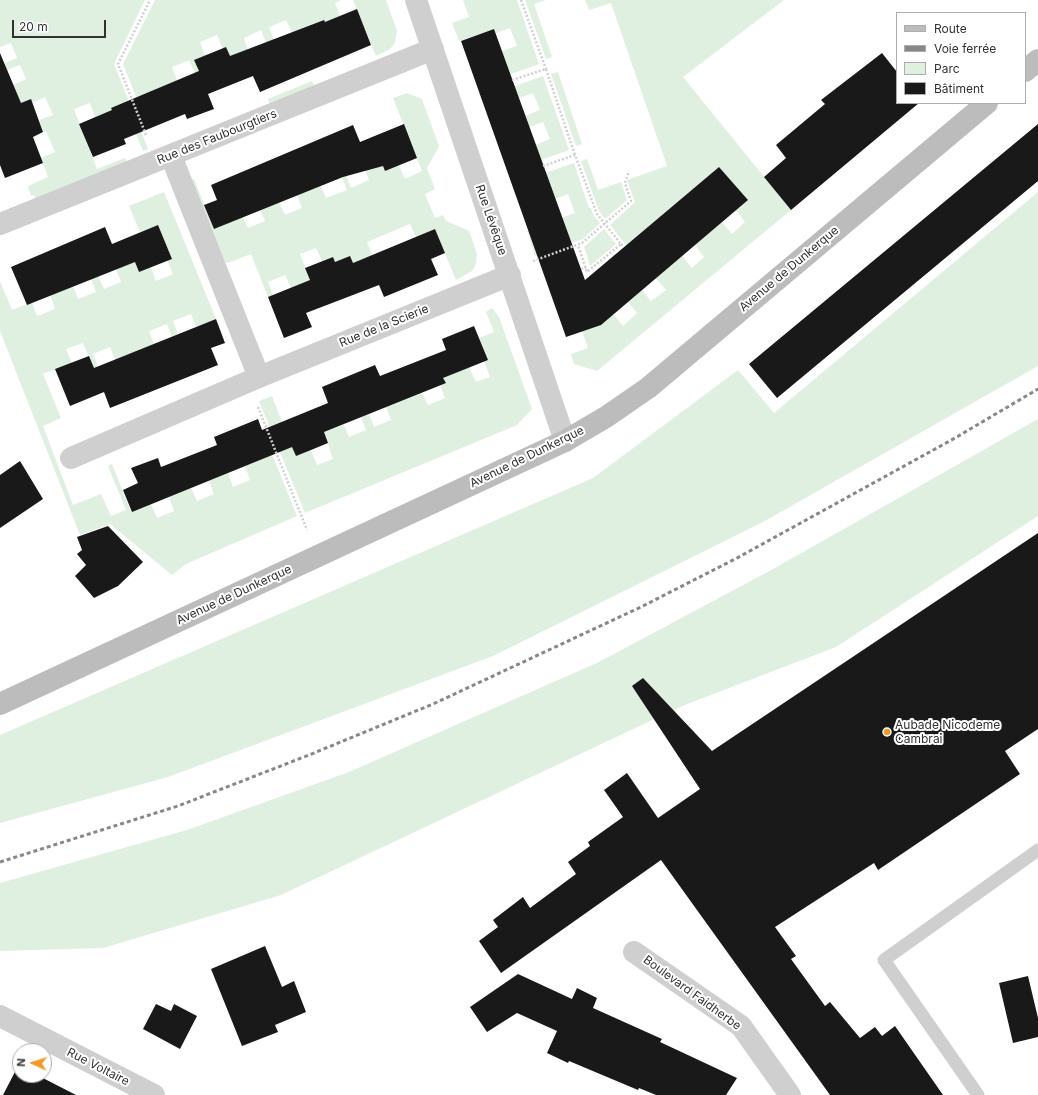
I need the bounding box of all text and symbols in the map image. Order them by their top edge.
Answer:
scale bar [14,12,108,38]
legend [896,12,1026,104]
text: 20 m [19,19,48,34]
text: Route [934,21,967,36]
text: Voie ferrée [934,41,996,56]
text: Parc [934,61,960,76]
text: Bâtiment [934,81,984,96]
street label: Rue des Faubourgtiers [155,106,279,168]
street label: Rue Lévêque [472,183,510,257]
street label: Avenue de Dunkerque [736,223,842,315]
street label: Rue de la Scierie [337,302,431,350]
street label: Avenue de Dunkerque [468,423,586,491]
street label: Avenue de Dunkerque [174,562,294,628]
place label: Aubade Nicodeme Cambrai [895,718,1000,746]
marker: Aubade Nicodeme Cambrai [882,727,892,737]
street label: Boulevard Faidherbe [640,953,744,1033]
north arrow [12,1043,52,1083]
street label: Rue Voltaire [64,1045,132,1089]
text: N [14,1058,28,1067]

